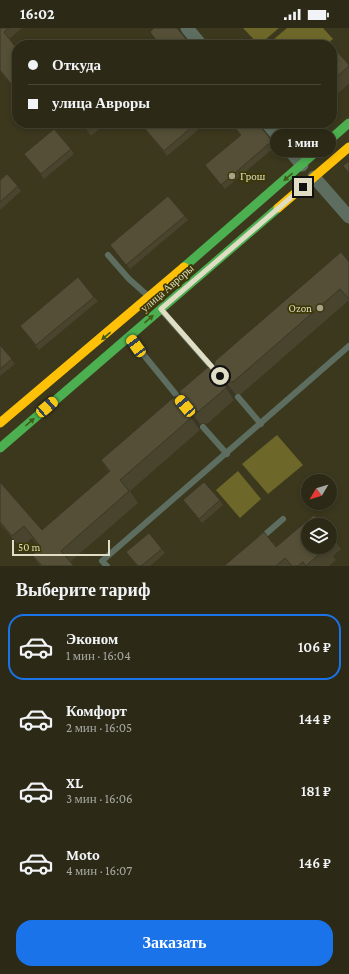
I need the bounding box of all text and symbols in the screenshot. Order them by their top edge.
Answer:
text: 16:02 [20,6,55,22]
text: Откуда [52,57,101,73]
text: улица Авроры [52,95,150,111]
callout: 1 мин [270,129,336,157]
text: 1 мин [288,135,318,150]
place label: Грош [240,170,266,182]
marker: Грош [227,171,237,181]
one-way arrow [283,172,293,182]
route end [294,178,312,196]
street label: улица Авроры [138,261,196,314]
place label: Ozon [289,302,312,314]
marker: Ozon [315,303,325,313]
one-way arrow [144,315,155,324]
one-way arrow [100,331,111,340]
car [124,333,148,359]
route start [211,367,229,385]
car [173,393,197,419]
car [34,395,60,419]
one-way arrow [24,418,35,427]
north arrow [301,474,337,510]
map controls [301,474,337,554]
button: layers [301,518,337,554]
scale bar [12,538,110,557]
text: 50 m [18,541,40,553]
text: Выберите тариф [16,580,150,600]
icon: car [18,629,54,665]
text: Эконом [66,631,118,647]
text: 106 ₽ [298,639,331,655]
text: 1 мин · 16:04 [66,648,131,663]
icon: car [18,701,54,737]
text: Комфорт [66,703,127,719]
text: 144 ₽ [299,711,331,727]
text: 2 мин · 16:05 [66,720,132,735]
icon: car [18,773,54,809]
text: XL [66,775,83,791]
text: 181 ₽ [301,783,331,799]
text: 3 мин · 16:06 [66,791,133,806]
icon: car [18,845,54,881]
text: Moto [66,847,100,863]
text: 146 ₽ [299,855,331,871]
text: 4 мин · 16:07 [66,863,132,878]
button: Заказать [16,920,333,966]

